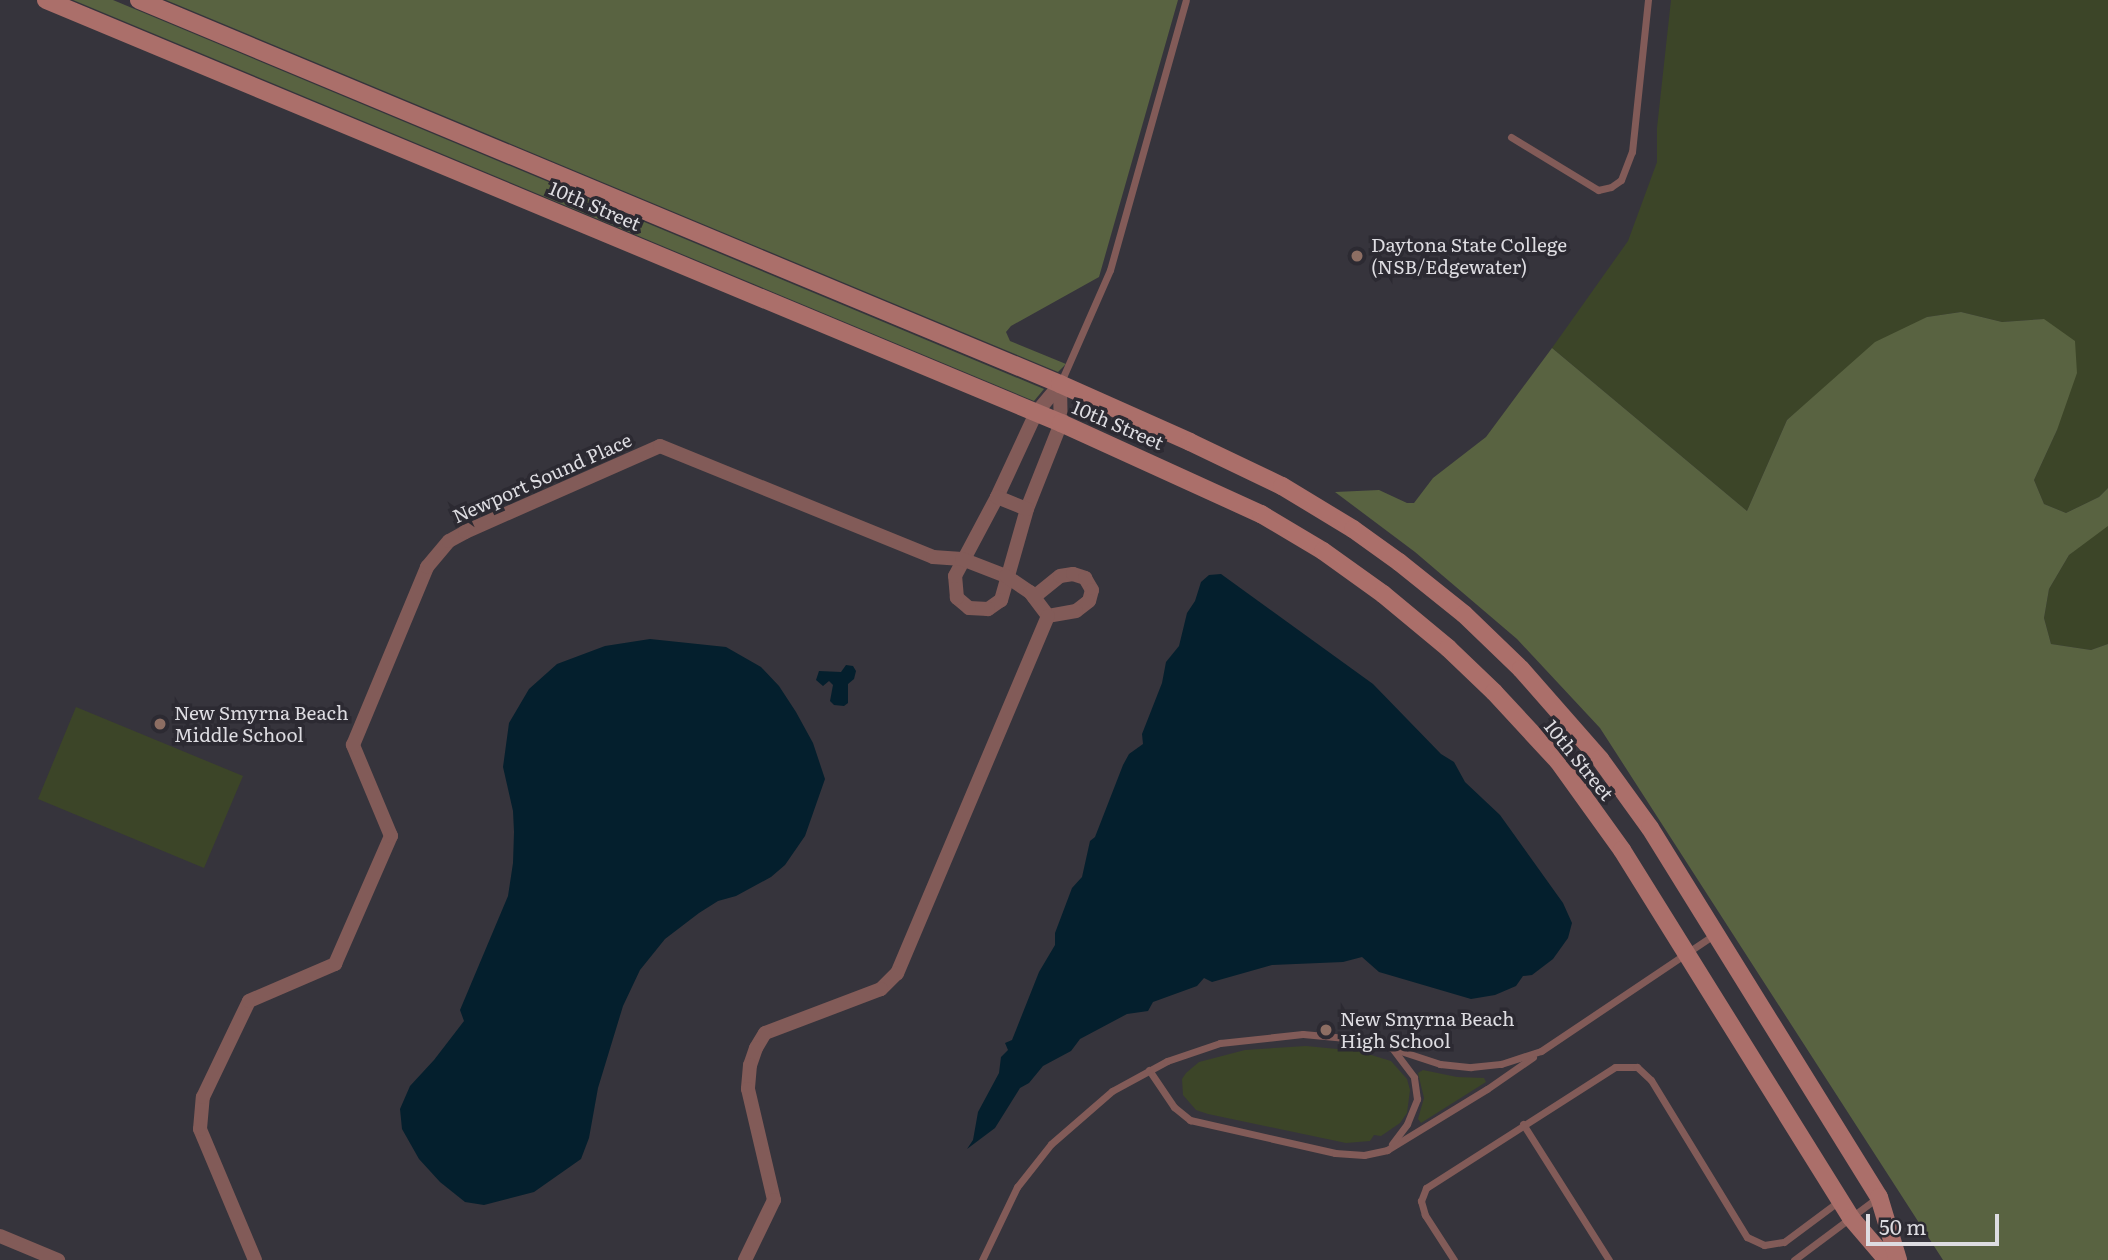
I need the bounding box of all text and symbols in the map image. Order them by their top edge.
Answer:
street label: 10th Street [546,177,644,235]
place label: Daytona State College (NSB/Edgewater) [1371,234,1567,278]
marker: Daytona State College (NSB/Edgewater) [1349,248,1365,264]
street label: 10th Street [1069,396,1167,454]
street label: Newport Sound Place [449,428,635,528]
place label: New Smyrna Beach Middle School [174,702,348,746]
street label: 10th Street [1540,715,1618,805]
marker: New Smyrna Beach Middle School [152,716,168,732]
place label: New Smyrna Beach High School [1340,1008,1514,1052]
marker: New Smyrna Beach High School [1318,1022,1334,1038]
scale bar [1870,1200,2003,1244]
text: 50 m [1879,1210,1926,1241]

